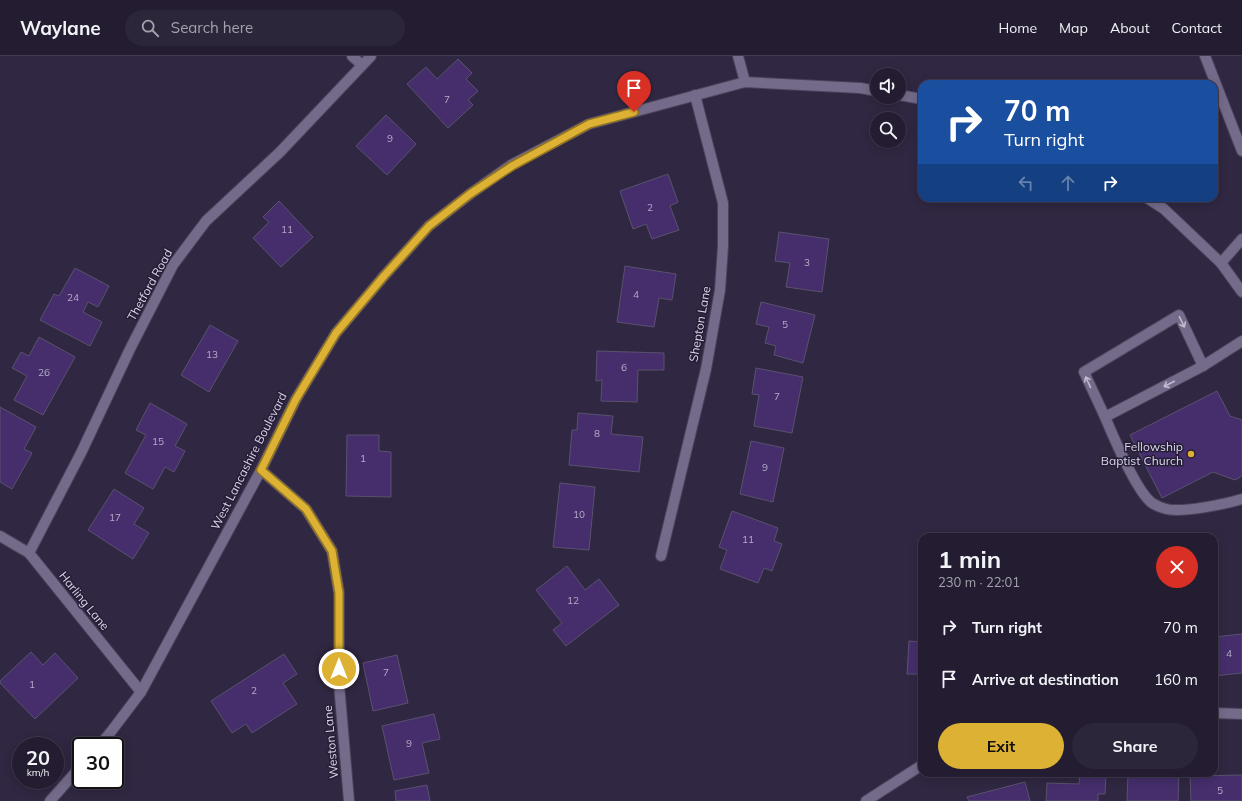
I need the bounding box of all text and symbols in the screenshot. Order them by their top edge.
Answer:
search box [125,10,405,46]
text: Waylane [20,16,101,40]
icon: search [139,17,161,39]
text: Search here [171,18,253,37]
text: Home [998,19,1037,37]
text: Map [1059,19,1088,37]
text: About [1110,19,1150,37]
text: Contact [1172,19,1222,37]
map controls [870,68,906,148]
button: sound [870,68,906,104]
pin [617,71,651,112]
icon: arrive [623,77,645,99]
house number: 7 [444,93,450,106]
text: 70 m [1004,93,1070,128]
icon: right [938,96,990,148]
button: search [870,112,906,148]
text: Turn right [1004,128,1084,151]
house number: 9 [387,132,393,145]
icon: left [1015,172,1037,194]
icon: ahead [1057,172,1079,194]
icon: right [1099,172,1121,194]
house number: 2 [647,201,653,214]
house number: 11 [281,223,293,236]
street label: Thetford Road [124,246,175,323]
house number: 3 [804,256,810,269]
street label: Shepton Lane [685,285,714,363]
house number: 4 [633,288,639,301]
house number: 24 [67,291,79,304]
one-way arrow [1179,316,1186,328]
house number: 5 [782,318,788,331]
house number: 13 [206,348,218,361]
house number: 6 [621,361,627,374]
house number: 26 [38,366,50,379]
one-way arrow [1084,376,1091,388]
one-way arrow [1163,381,1175,389]
street label: West Lancashire Boulevard [207,390,290,532]
house number: 7 [774,390,780,403]
house number: 8 [594,427,600,440]
house number: 15 [152,435,164,448]
place label: Fellowship Baptist Church [1101,439,1183,468]
marker: Fellowship Baptist Church [1186,449,1196,459]
house number: 1 [360,452,366,465]
house number: 9 [762,461,768,474]
house number: 10 [573,508,585,521]
house number: 17 [109,511,121,524]
house number: 11 [742,533,754,546]
text: 1 min [938,544,1001,574]
button: close [1156,546,1198,588]
street label: Harling Lane [56,568,113,633]
text: 230 m · 22:01 [938,574,1020,590]
house number: 12 [567,594,579,607]
icon: right [938,616,960,638]
text: Turn right [972,618,1042,637]
text: 70 m [1163,618,1198,637]
house number: 4 [1226,647,1232,660]
position arrow [318,648,360,690]
house number: 7 [383,666,389,679]
icon: arrive [938,668,960,690]
text: Arrive at destination [972,670,1119,689]
text: 160 m [1154,670,1198,689]
house number: 1 [29,678,35,691]
house number: 2 [251,684,257,697]
street label: Weston Lane [320,705,341,779]
button: Exit [938,723,1064,769]
button: Share [1072,723,1198,769]
speed limit sign: 30 [72,737,124,789]
house number: 9 [406,737,412,750]
text: 20 [26,745,50,770]
text: km/h [27,766,49,779]
house number: 5 [1217,784,1223,797]

